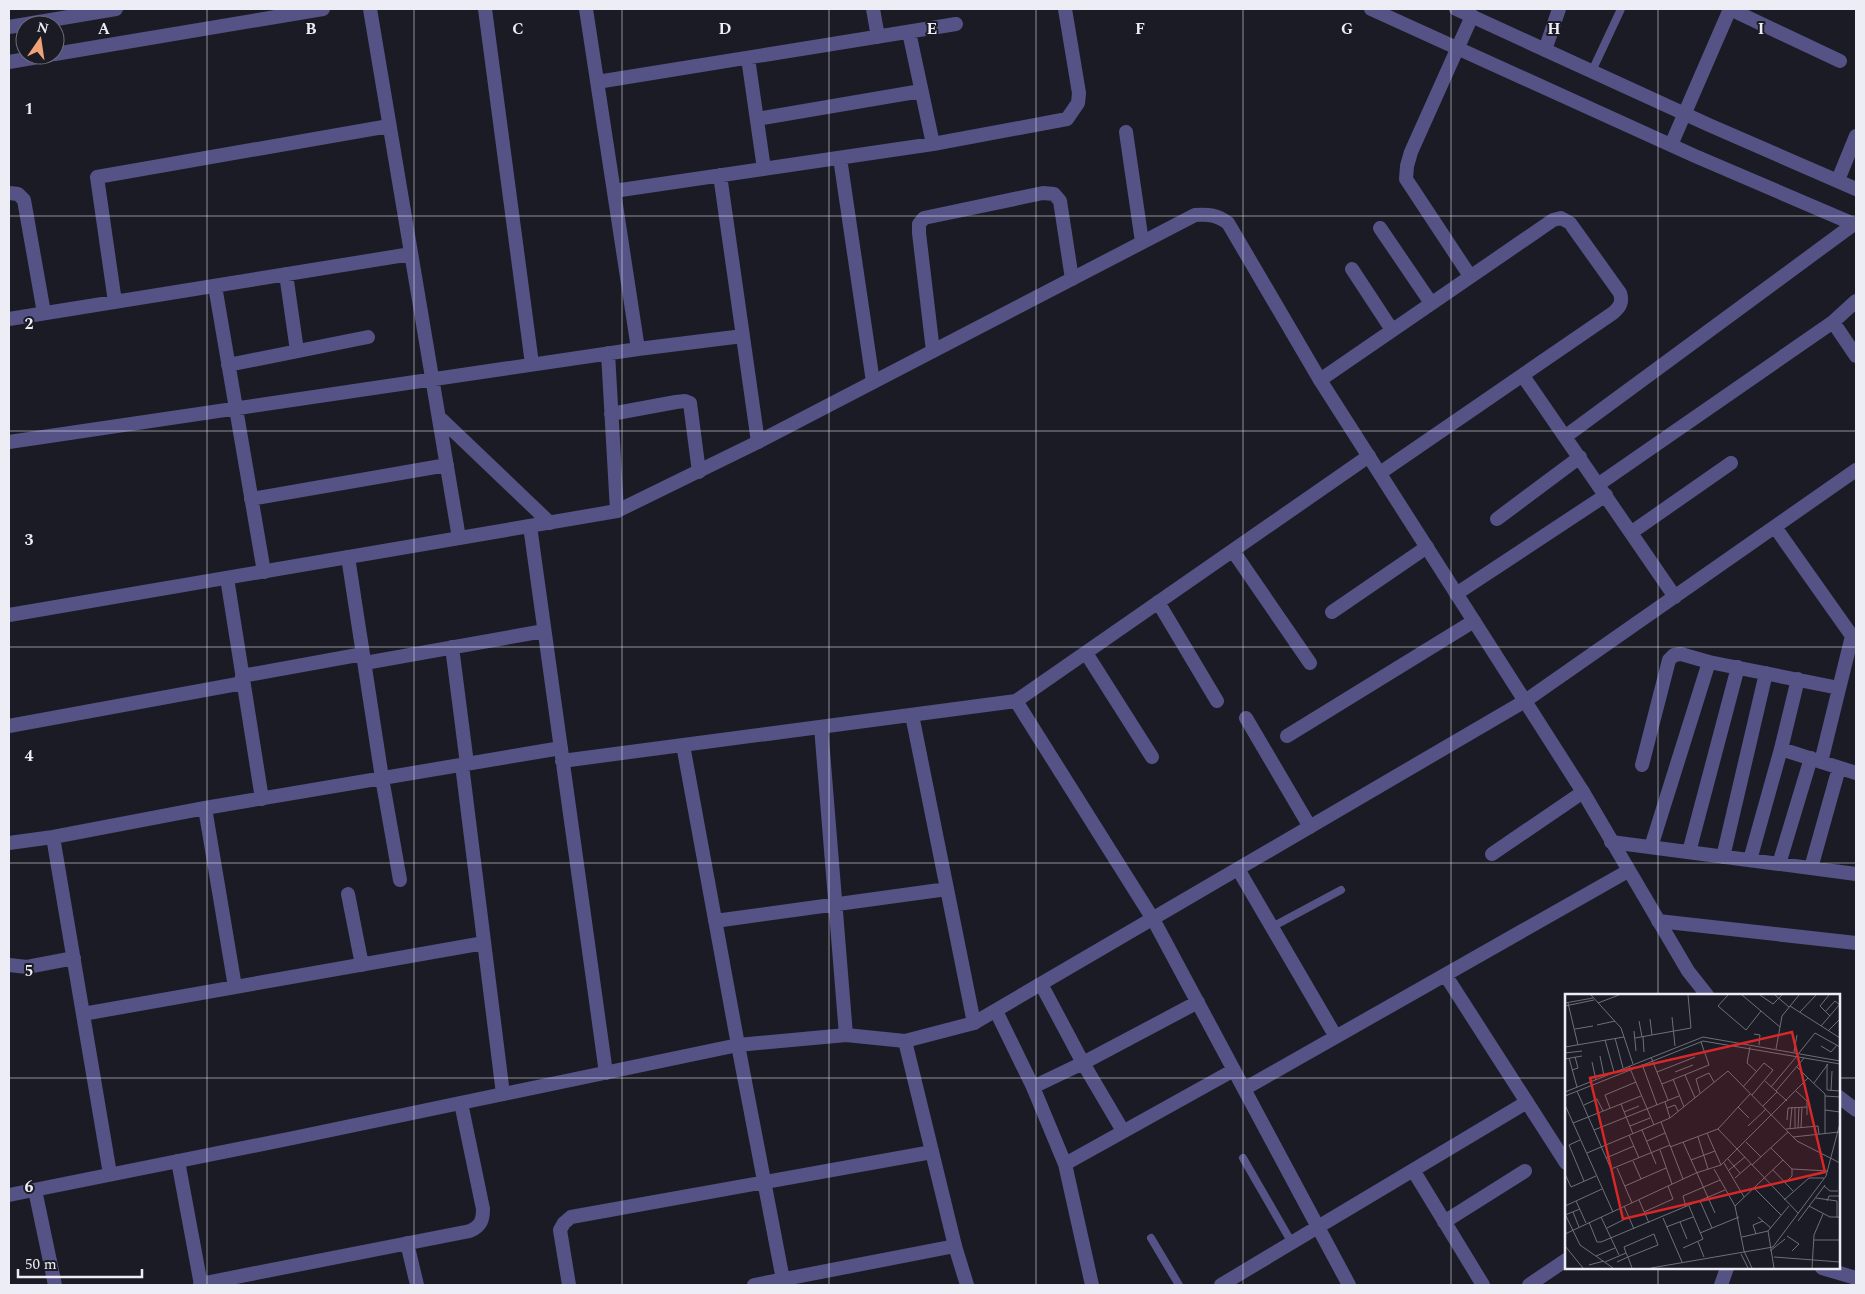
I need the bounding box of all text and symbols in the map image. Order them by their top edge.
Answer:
north arrow [15,15,65,65]
text: N [35,16,51,39]
text: A [98,17,111,41]
text: B [305,17,317,41]
text: C [512,17,524,41]
text: D [719,17,732,41]
text: E [927,17,937,41]
text: F [1135,17,1145,41]
text: G [1341,17,1353,41]
text: H [1547,17,1561,41]
text: I [1758,17,1764,41]
text: 1 [25,97,33,121]
text: 2 [25,312,34,336]
text: 3 [25,528,34,552]
text: 4 [25,744,34,768]
text: 5 [25,959,33,983]
inset map [1565,994,1840,1269]
text: 6 [25,1175,34,1199]
scale bar [18,1246,141,1278]
text: 50 m [25,1253,57,1276]

